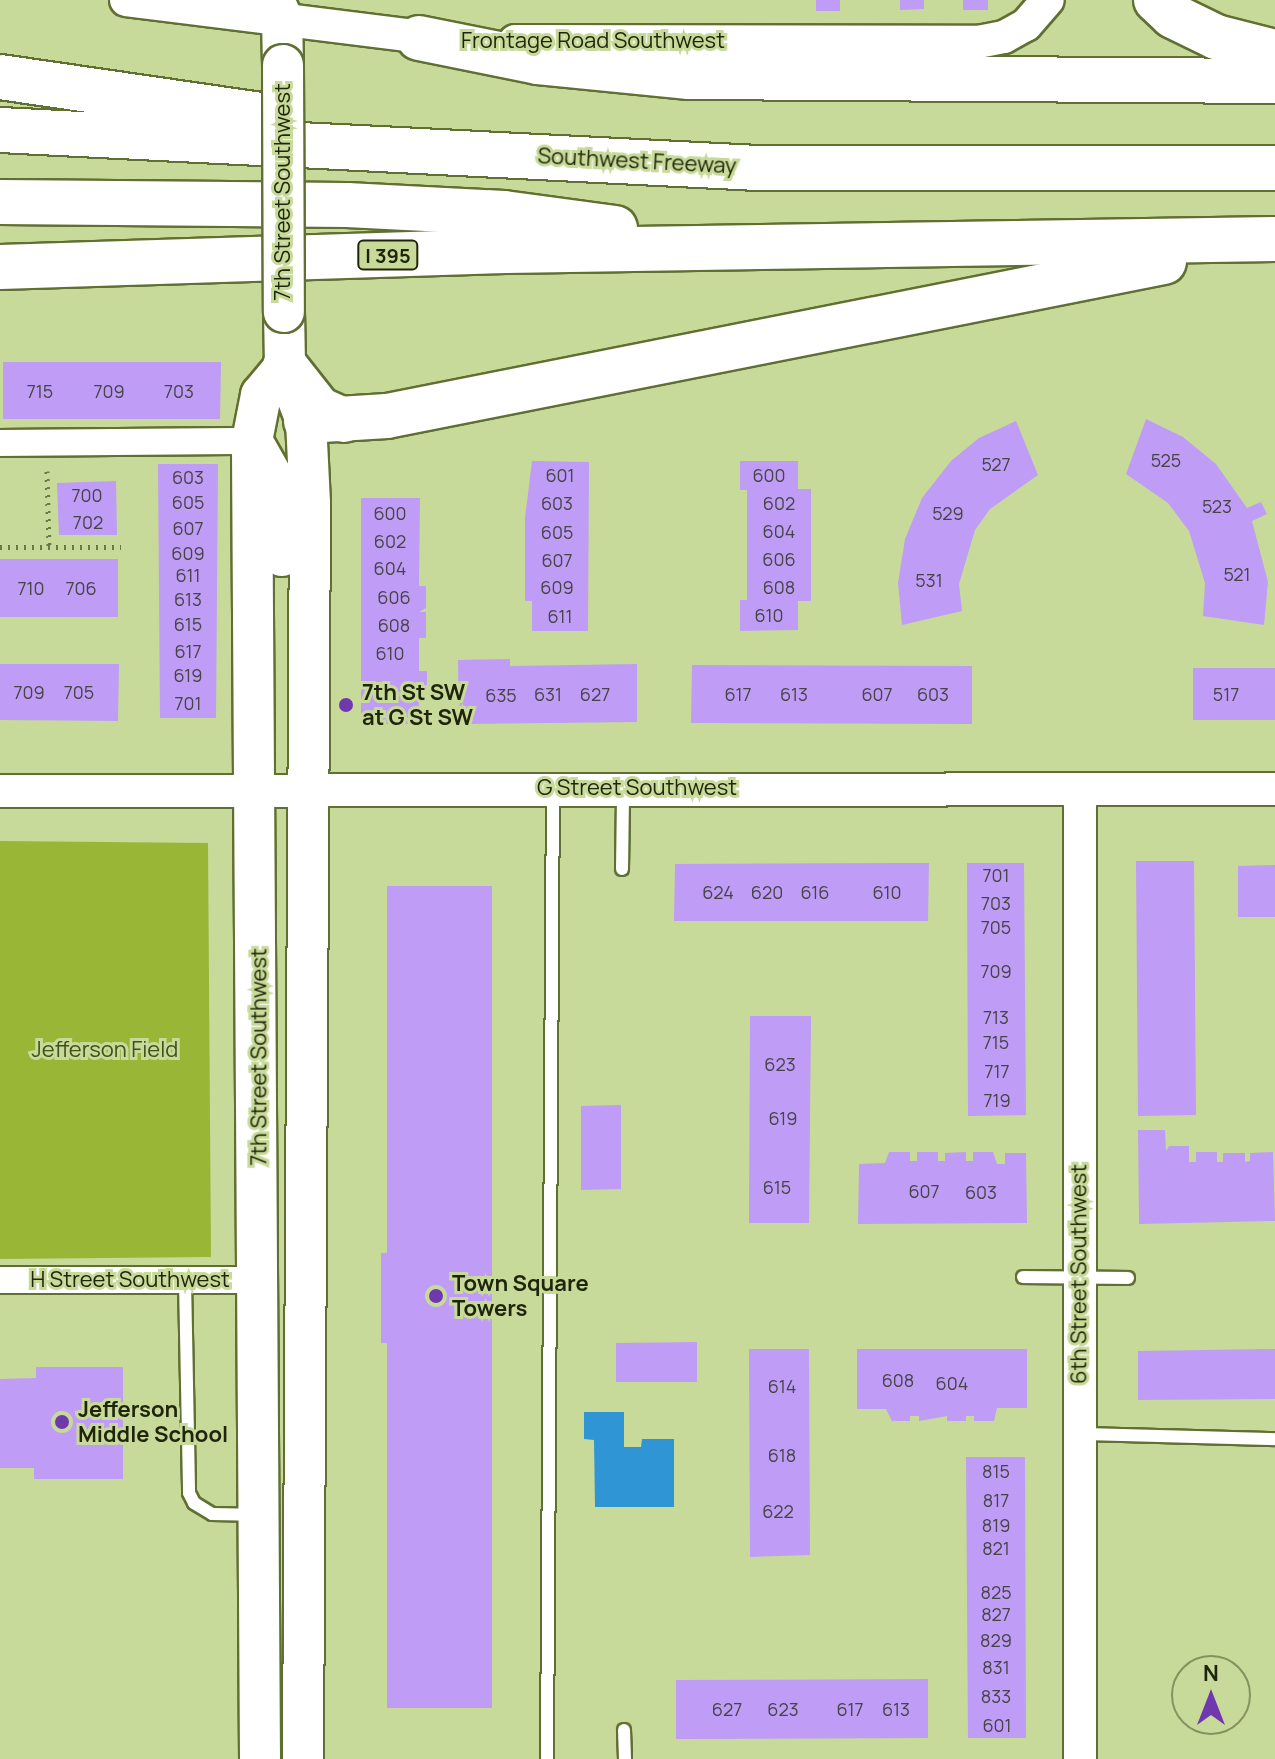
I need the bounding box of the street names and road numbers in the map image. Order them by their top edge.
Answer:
street label: Frontage Road Southwest [461,28,725,54]
street label: 7th Street Southwest [270,83,296,301]
street label: Southwest Freeway [537,143,737,179]
road number: I 395 [356,239,420,271]
street label: G Street Southwest [537,775,737,801]
street label: 7th Street Southwest [246,948,272,1166]
street label: 6th Street Southwest [1066,1164,1092,1384]
street label: H Street Southwest [30,1267,230,1293]

